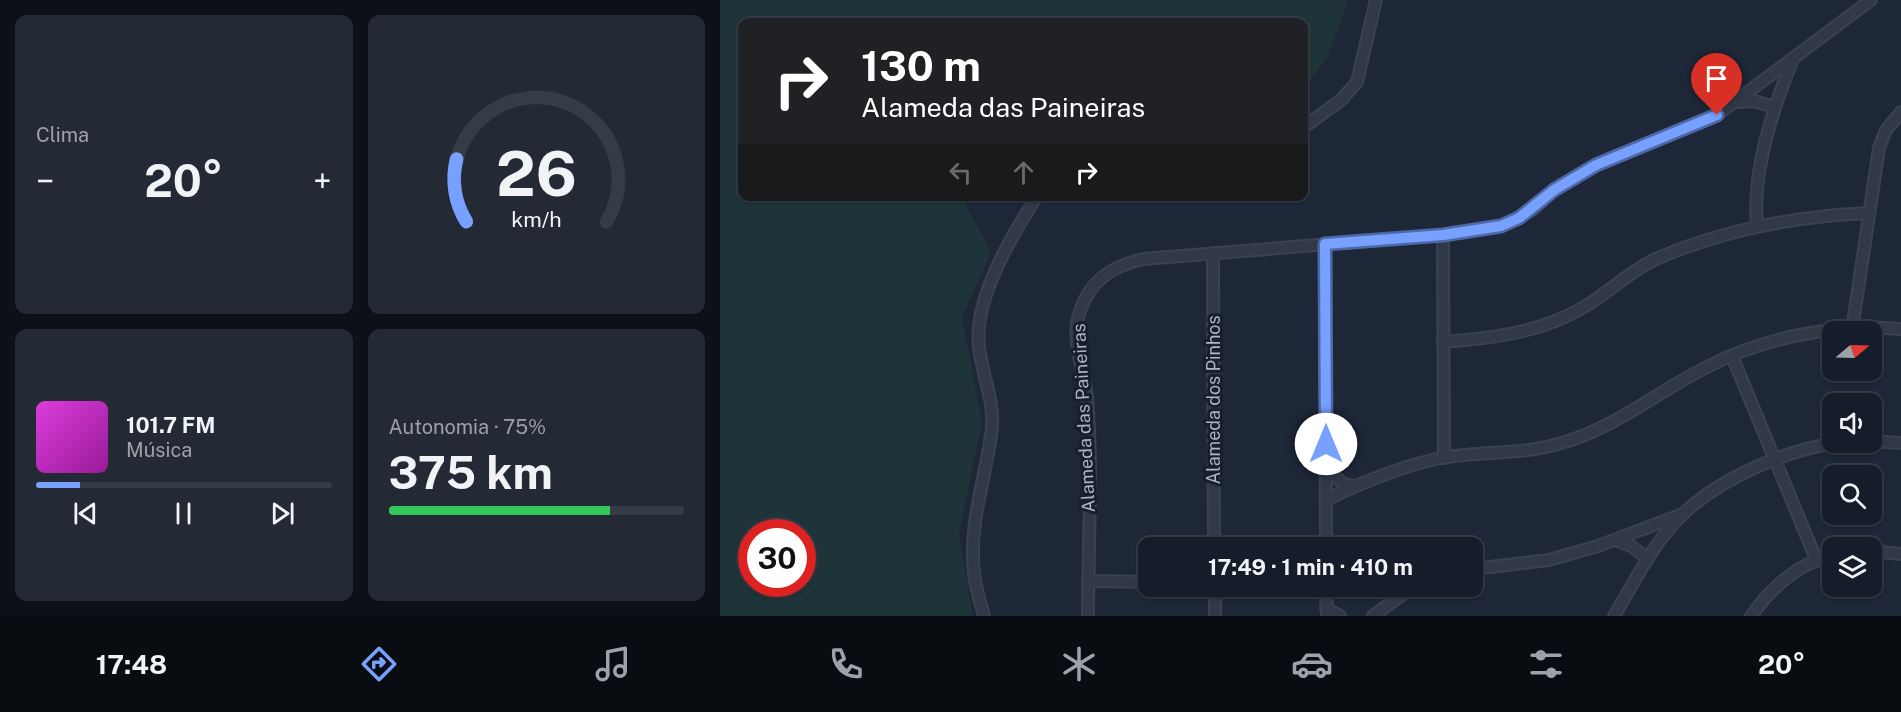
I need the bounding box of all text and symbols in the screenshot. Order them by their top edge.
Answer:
text: 130 m [861,41,981,90]
icon: right [762,42,840,120]
pin [1691,53,1742,115]
icon: arrive [1700,62,1733,95]
text: Alameda das Paineiras [861,91,1145,123]
text: Clima [36,123,89,147]
text: 26 [496,137,577,210]
text: 20° [144,154,223,207]
icon: left [944,156,977,189]
icon: ahead [1007,156,1040,189]
icon: right [1070,156,1103,189]
text: − [36,162,54,200]
text: + [313,162,331,200]
text: km/h [511,207,561,232]
street label: Alameda dos Pinhos [1203,316,1224,485]
north arrow [1822,321,1882,381]
map controls [1822,321,1882,597]
street label: Alameda das Paineiras [1068,323,1099,513]
button: sound [1822,393,1882,453]
text: 101.7 FM [126,412,216,438]
position arrow [1294,412,1358,476]
text: Autonomia · 75% [389,415,546,439]
text: Música [126,438,192,462]
text: 375 km [389,446,553,499]
button: search [1822,465,1882,525]
icon: previous [69,497,102,530]
icon: pause [167,497,200,530]
icon: next [266,497,299,530]
speed limit sign: 30 [738,519,816,597]
button: layers [1822,537,1882,597]
text: 17:49 · 1 min · 410 m [1208,554,1413,580]
icon: directions [358,643,400,685]
icon: music [592,643,634,685]
icon: phone [825,643,867,685]
icon: climate [1058,643,1100,685]
icon: car [1291,643,1333,685]
icon: filters [1525,643,1567,685]
text: 17:48 [96,648,167,680]
text: 20° [1758,648,1805,680]

